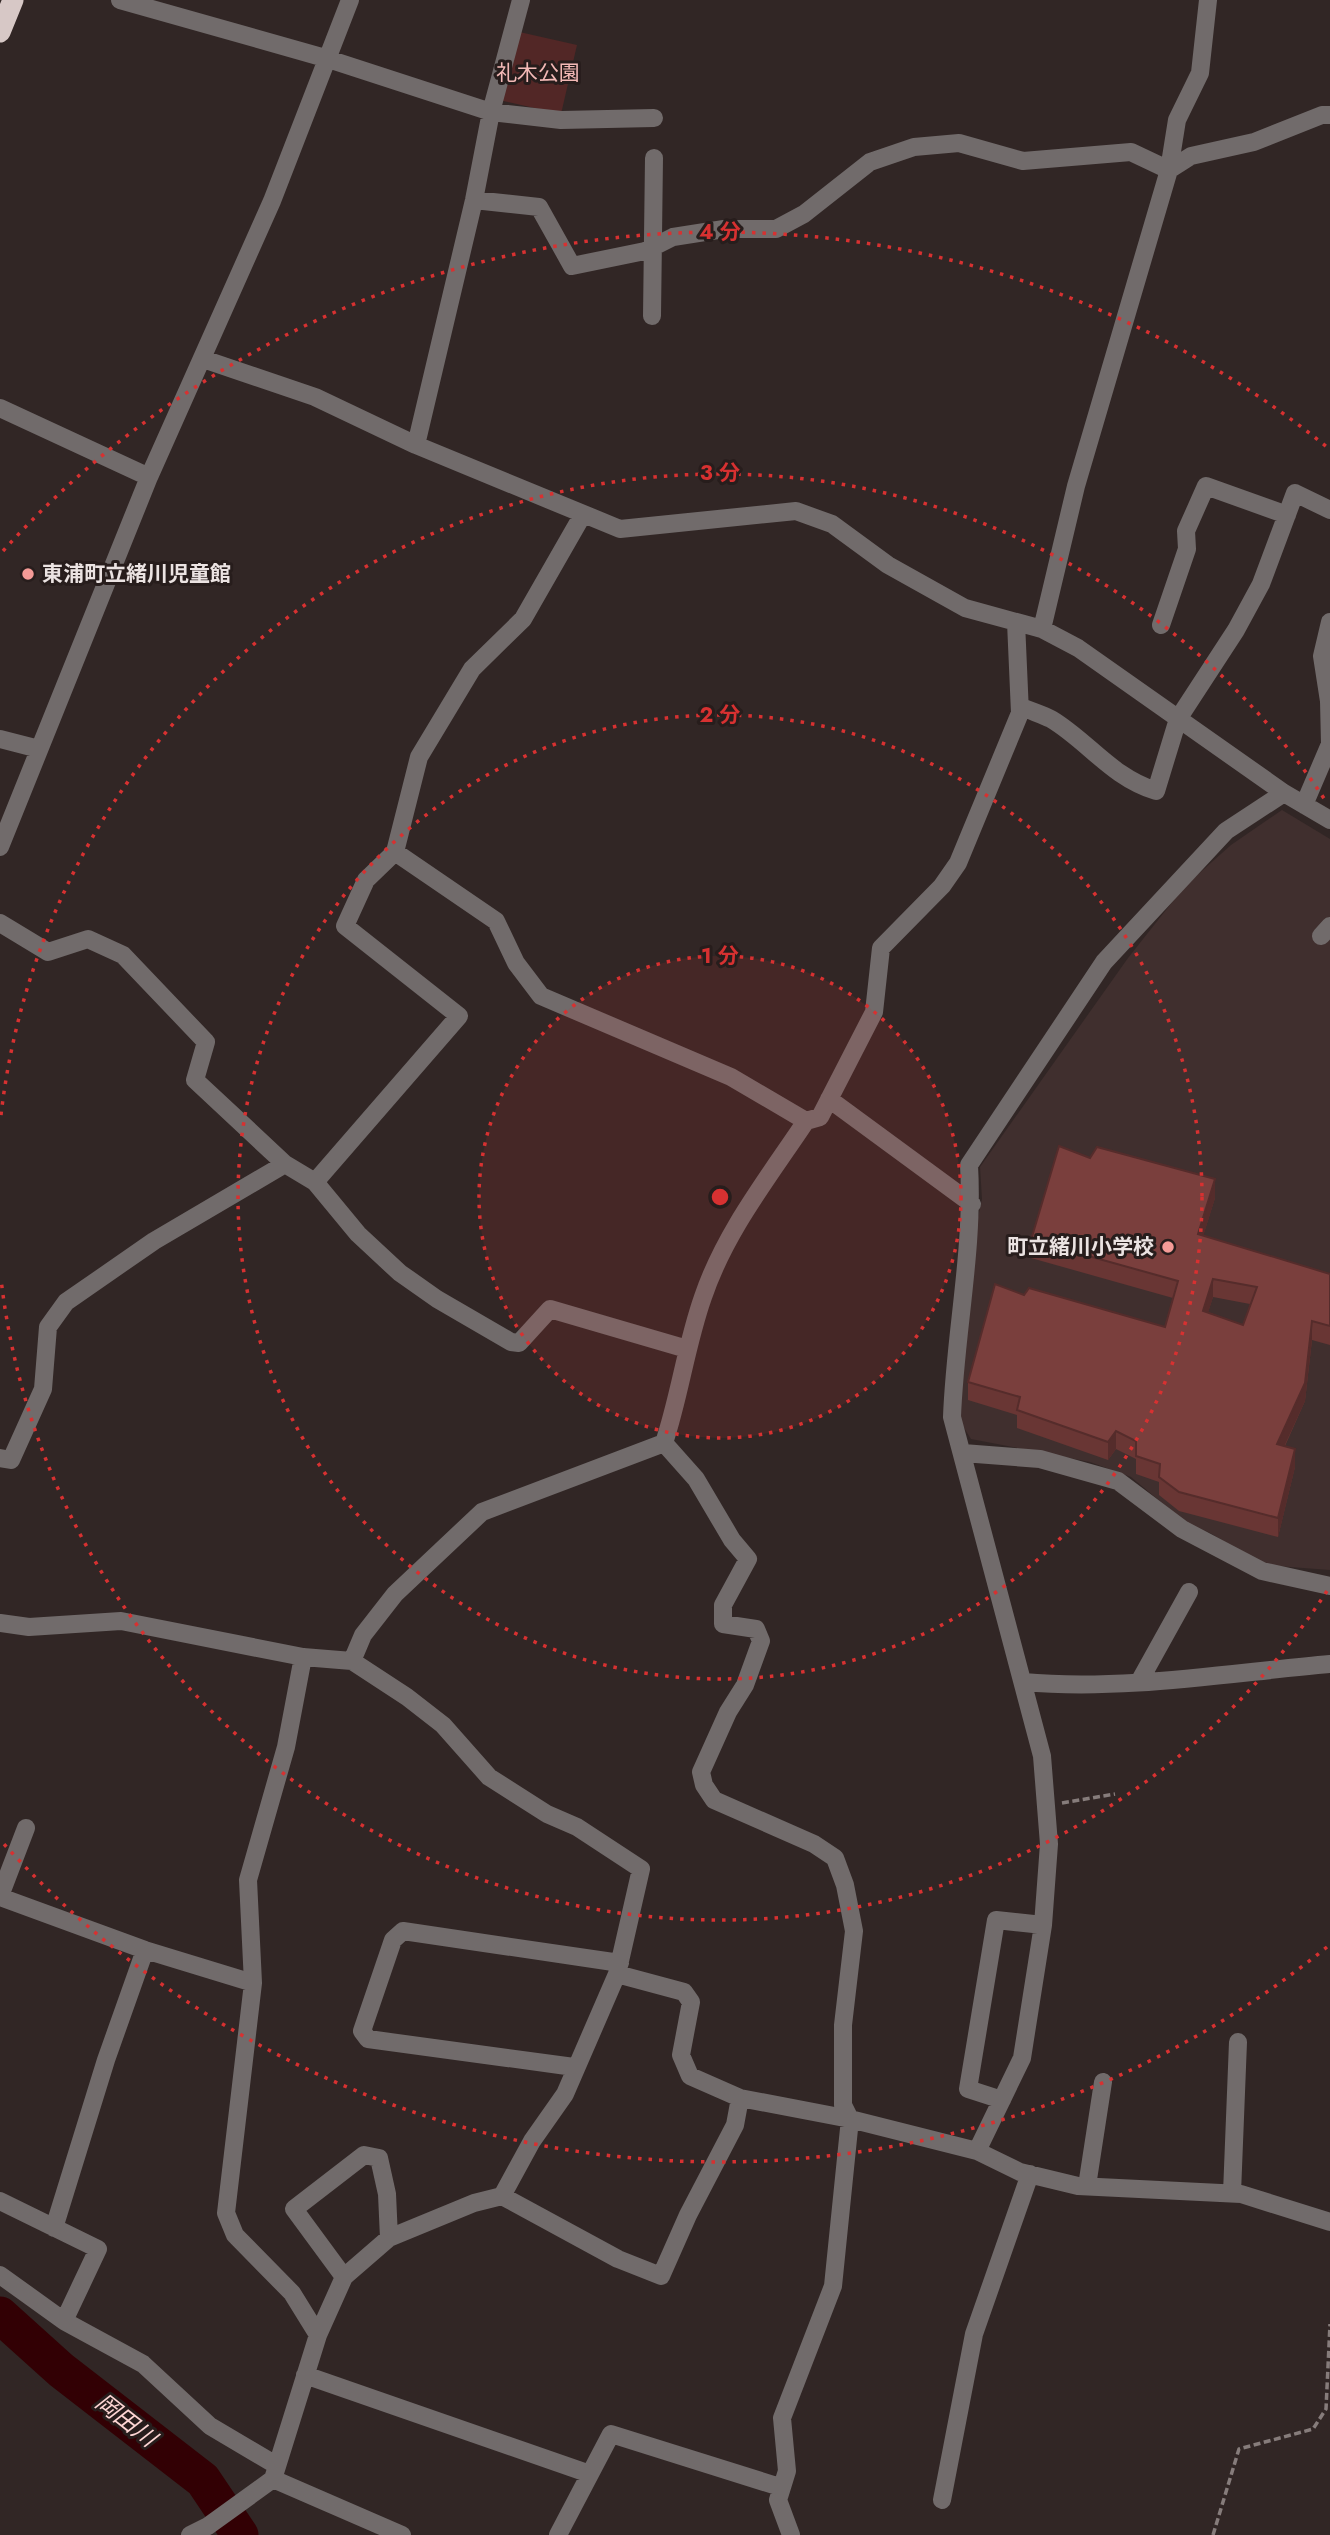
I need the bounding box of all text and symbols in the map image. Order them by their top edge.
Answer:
park label: 礼木公園 [496,58,580,88]
text: 4 分 [699,217,741,247]
text: 3 分 [700,458,740,488]
place label: 東浦町立緒川児童館 [42,559,231,589]
marker: 東浦町立緒川児童館 [20,566,36,582]
text: 2 分 [699,700,741,730]
text: 1 分 [701,941,739,971]
centre of rings [708,1185,732,1209]
place label: 町立緒川小学校 [1007,1232,1154,1262]
marker: 町立緒川小学校 [1160,1239,1176,1255]
water label: 岡田川 [88,2385,166,2456]

